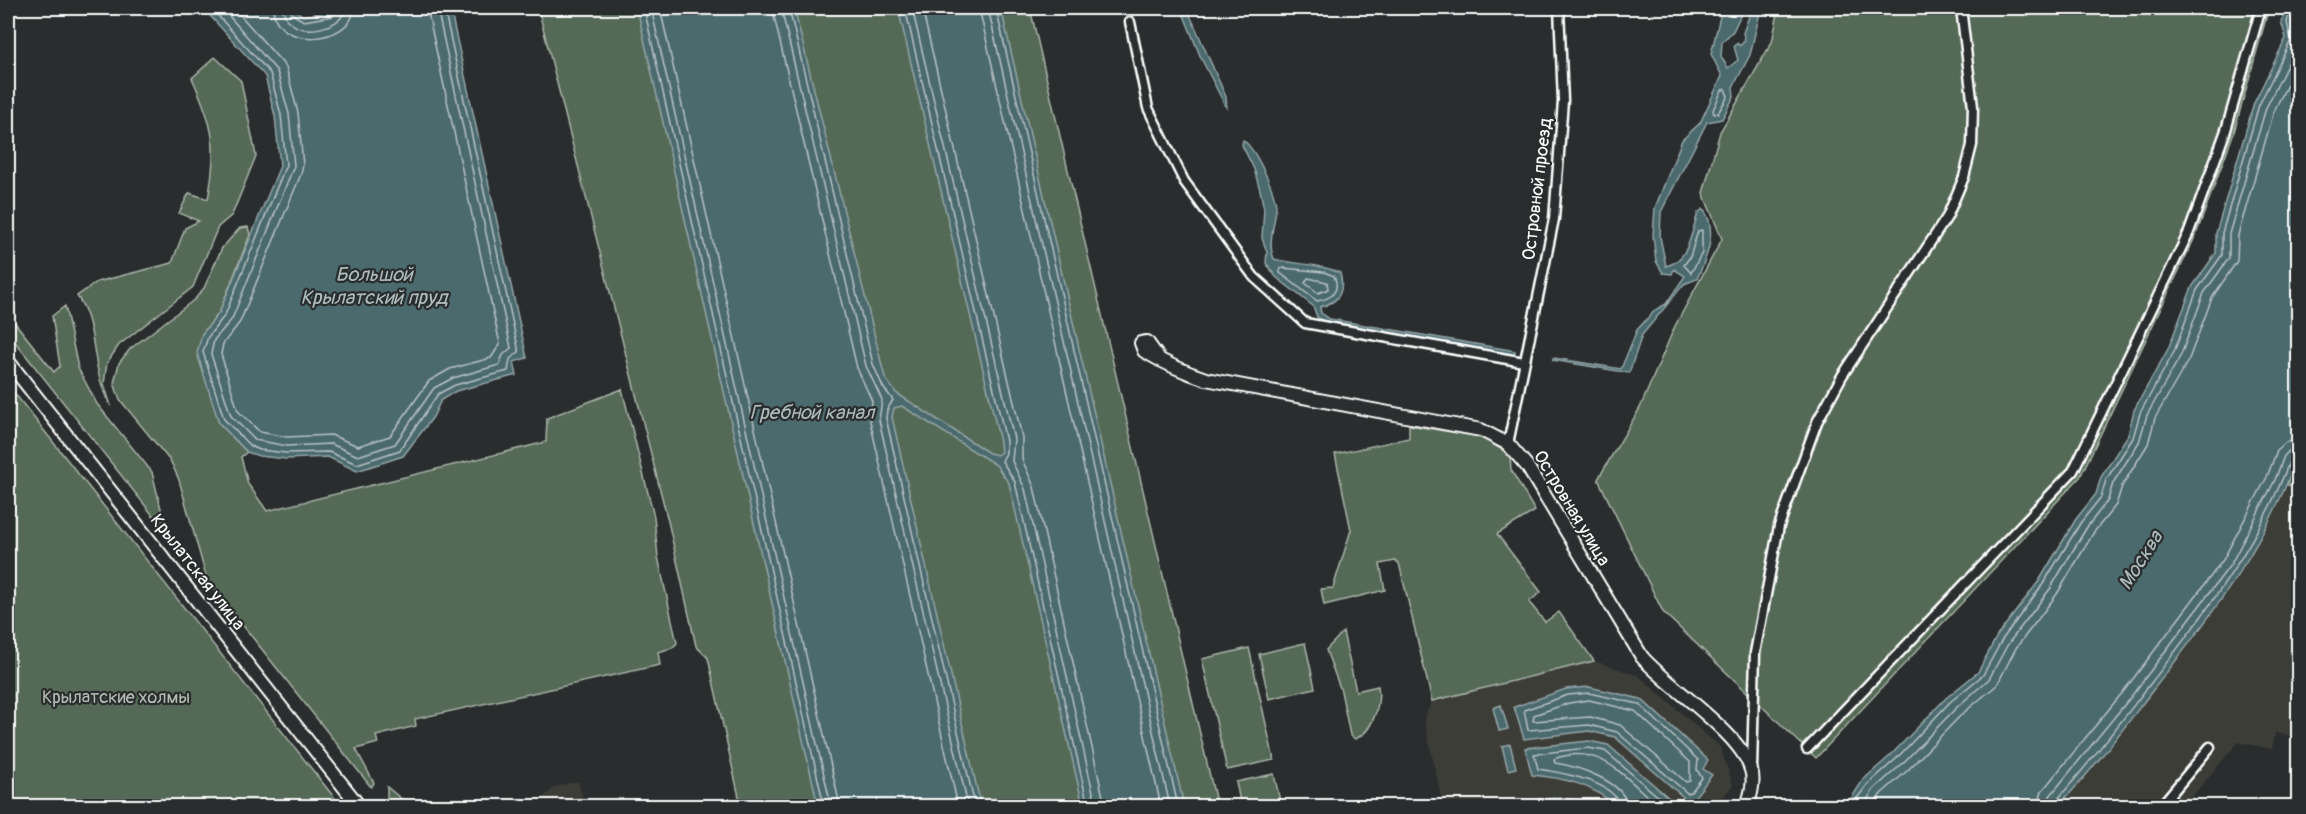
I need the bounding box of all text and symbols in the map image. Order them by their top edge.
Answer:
street label: Островной проезд [1517,116,1558,261]
water label: Большой Крылатский пруд [300,262,450,310]
water label: Гребной канал [750,400,876,425]
street label: Островная улица [1528,446,1615,570]
street label: Крылатская улица [145,510,250,635]
water label: Москва [2113,525,2169,594]
park label: Крылатские холмы [42,686,190,709]

